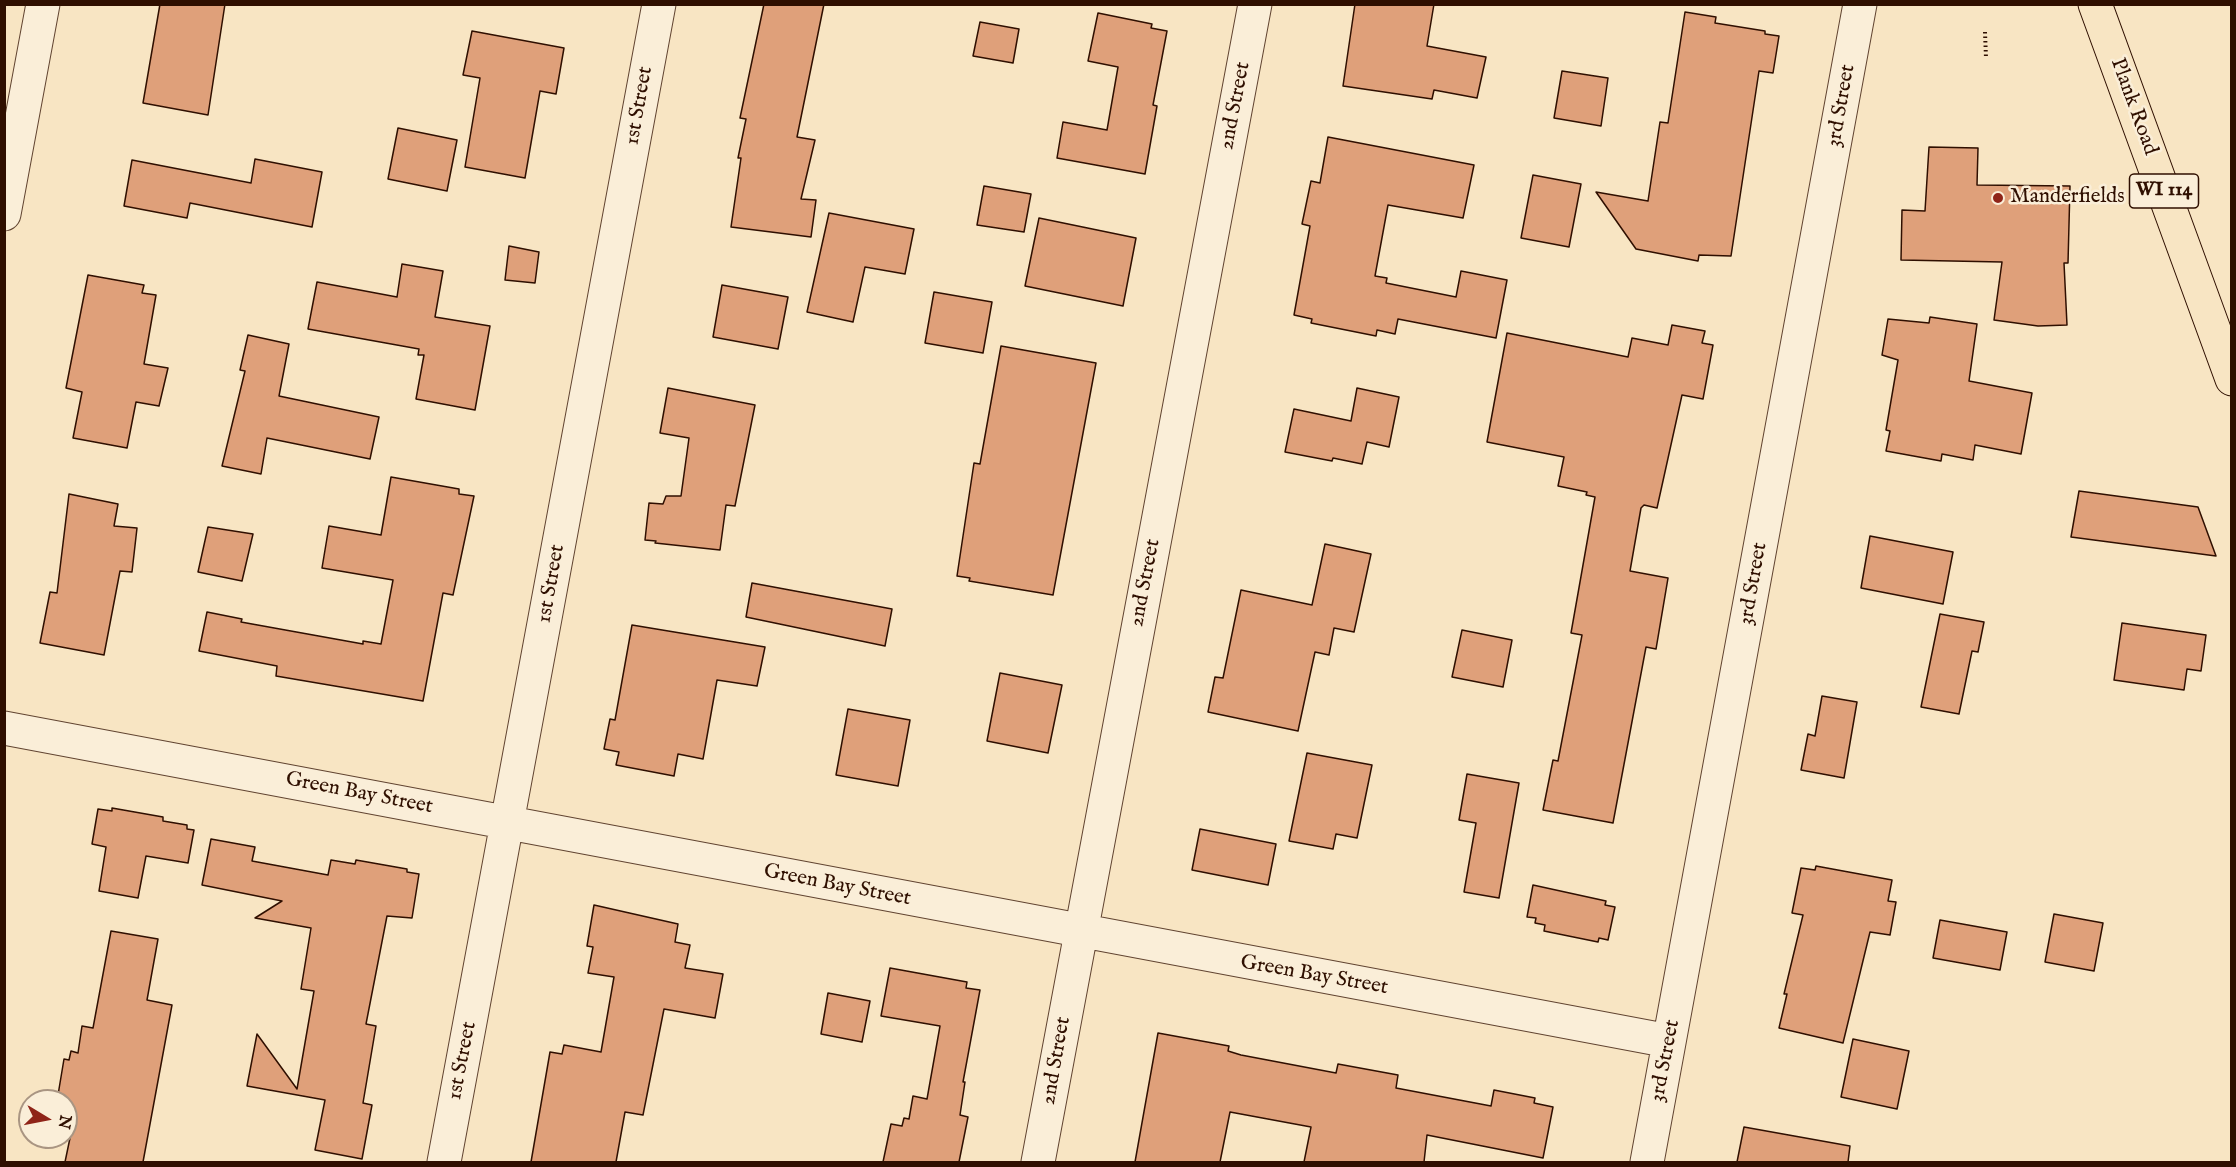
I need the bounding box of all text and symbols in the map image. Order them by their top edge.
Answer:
street label: Plank Road [2104,55,2162,159]
street label: 2nd Street [1215,60,1257,152]
street label: 3rd Street [1822,63,1862,149]
street label: 1st Street [621,65,659,147]
road number: WI 114 [2130,174,2198,208]
place label: Manderfields [2010,185,2125,211]
marker: Manderfields [1991,191,2005,205]
street label: 2nd Street [1125,537,1167,629]
street label: 3rd Street [1734,541,1774,627]
street label: 1st Street [533,543,571,625]
street label: Green Bay Street [283,767,435,821]
street label: Green Bay Street [761,859,913,913]
street label: Green Bay Street [1238,951,1390,1001]
street label: 2nd Street [1037,1015,1077,1107]
street label: 3rd Street [1646,1018,1686,1104]
street label: 1st Street [443,1020,483,1102]
north arrow [18,1089,78,1149]
text: N [53,1113,75,1130]

